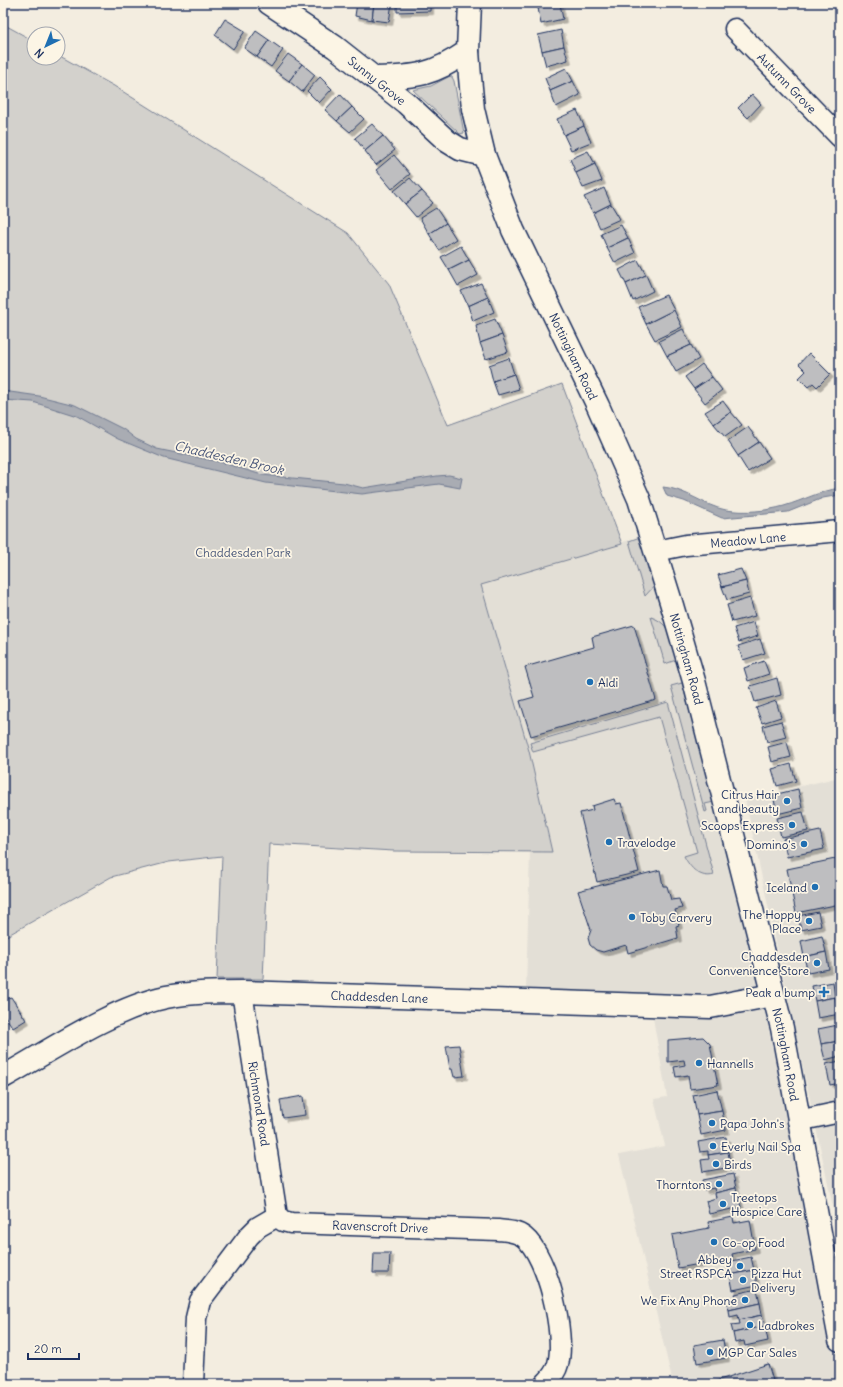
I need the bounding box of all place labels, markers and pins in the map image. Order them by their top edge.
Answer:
place label: Aldi [598,675,618,690]
marker: Aldi [585,677,595,687]
place label: Citrus Hair and beauty [718,787,779,816]
marker: Citrus Hair and beauty [782,796,792,806]
place label: Scoops Express [701,818,784,833]
marker: Scoops Express [787,820,797,830]
place label: Travelodge [617,835,676,850]
marker: Travelodge [604,837,614,847]
place label: Domino's [746,837,796,852]
marker: Domino's [799,839,809,849]
place label: Iceland [766,880,807,895]
marker: Iceland [810,882,820,892]
place label: The Hoppy Place [743,907,801,936]
place label: Toby Carvery [640,910,712,925]
marker: Toby Carvery [627,912,637,922]
marker: The Hoppy Place [804,916,814,926]
place label: Chaddesden Convenience Store [709,949,809,978]
marker: Chaddesden Convenience Store [812,958,822,968]
place label: Peak a bump [745,985,815,1000]
marker: Peak a bump [818,986,830,998]
place label: Hannells [707,1056,754,1071]
marker: Hannells [694,1058,704,1068]
place label: Papa John's [720,1116,785,1131]
marker: Papa John's [707,1118,717,1128]
place label: Everly Nail Spa [721,1139,801,1154]
marker: Everly Nail Spa [708,1141,718,1151]
place label: Birds [724,1157,752,1172]
marker: Birds [711,1159,721,1169]
place label: Thorntons [656,1177,711,1192]
marker: Thorntons [714,1179,724,1189]
place label: Treetops Hospice Care [731,1190,802,1219]
marker: Treetops Hospice Care [718,1199,728,1209]
place label: Co-op Food [722,1235,785,1250]
marker: Co-op Food [709,1237,719,1247]
place label: Abbey Street RSPCA [660,1252,732,1281]
marker: Abbey Street RSPCA [735,1261,745,1271]
place label: Pizza Hut Delivery [751,1266,802,1295]
marker: Pizza Hut Delivery [738,1275,748,1285]
place label: We Fix Any Phone [640,1293,737,1308]
marker: We Fix Any Phone [740,1295,750,1305]
place label: Ladbrokes [758,1318,814,1333]
marker: Ladbrokes [745,1320,755,1330]
place label: MGP Car Sales [718,1345,797,1360]
marker: MGP Car Sales [705,1347,715,1357]

